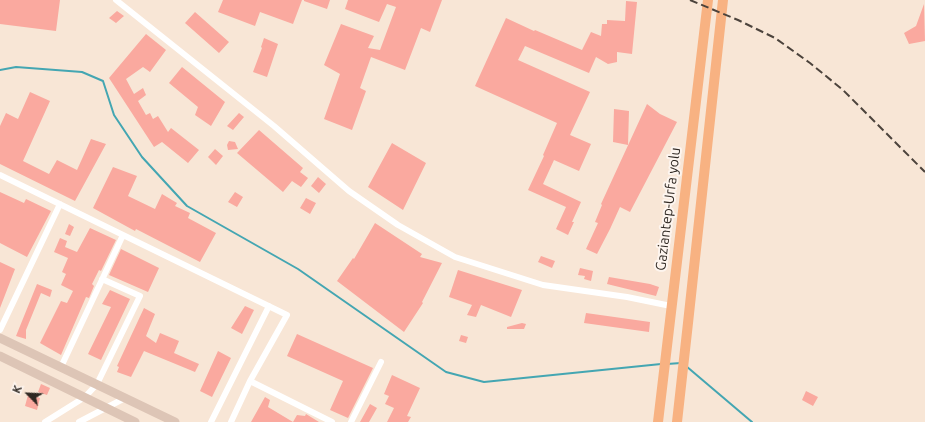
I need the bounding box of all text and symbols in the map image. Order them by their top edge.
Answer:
street label: Gaziantep-Urfa yolu [652,146,684,272]
north arrow [8,374,48,414]
text: K [10,383,24,395]

